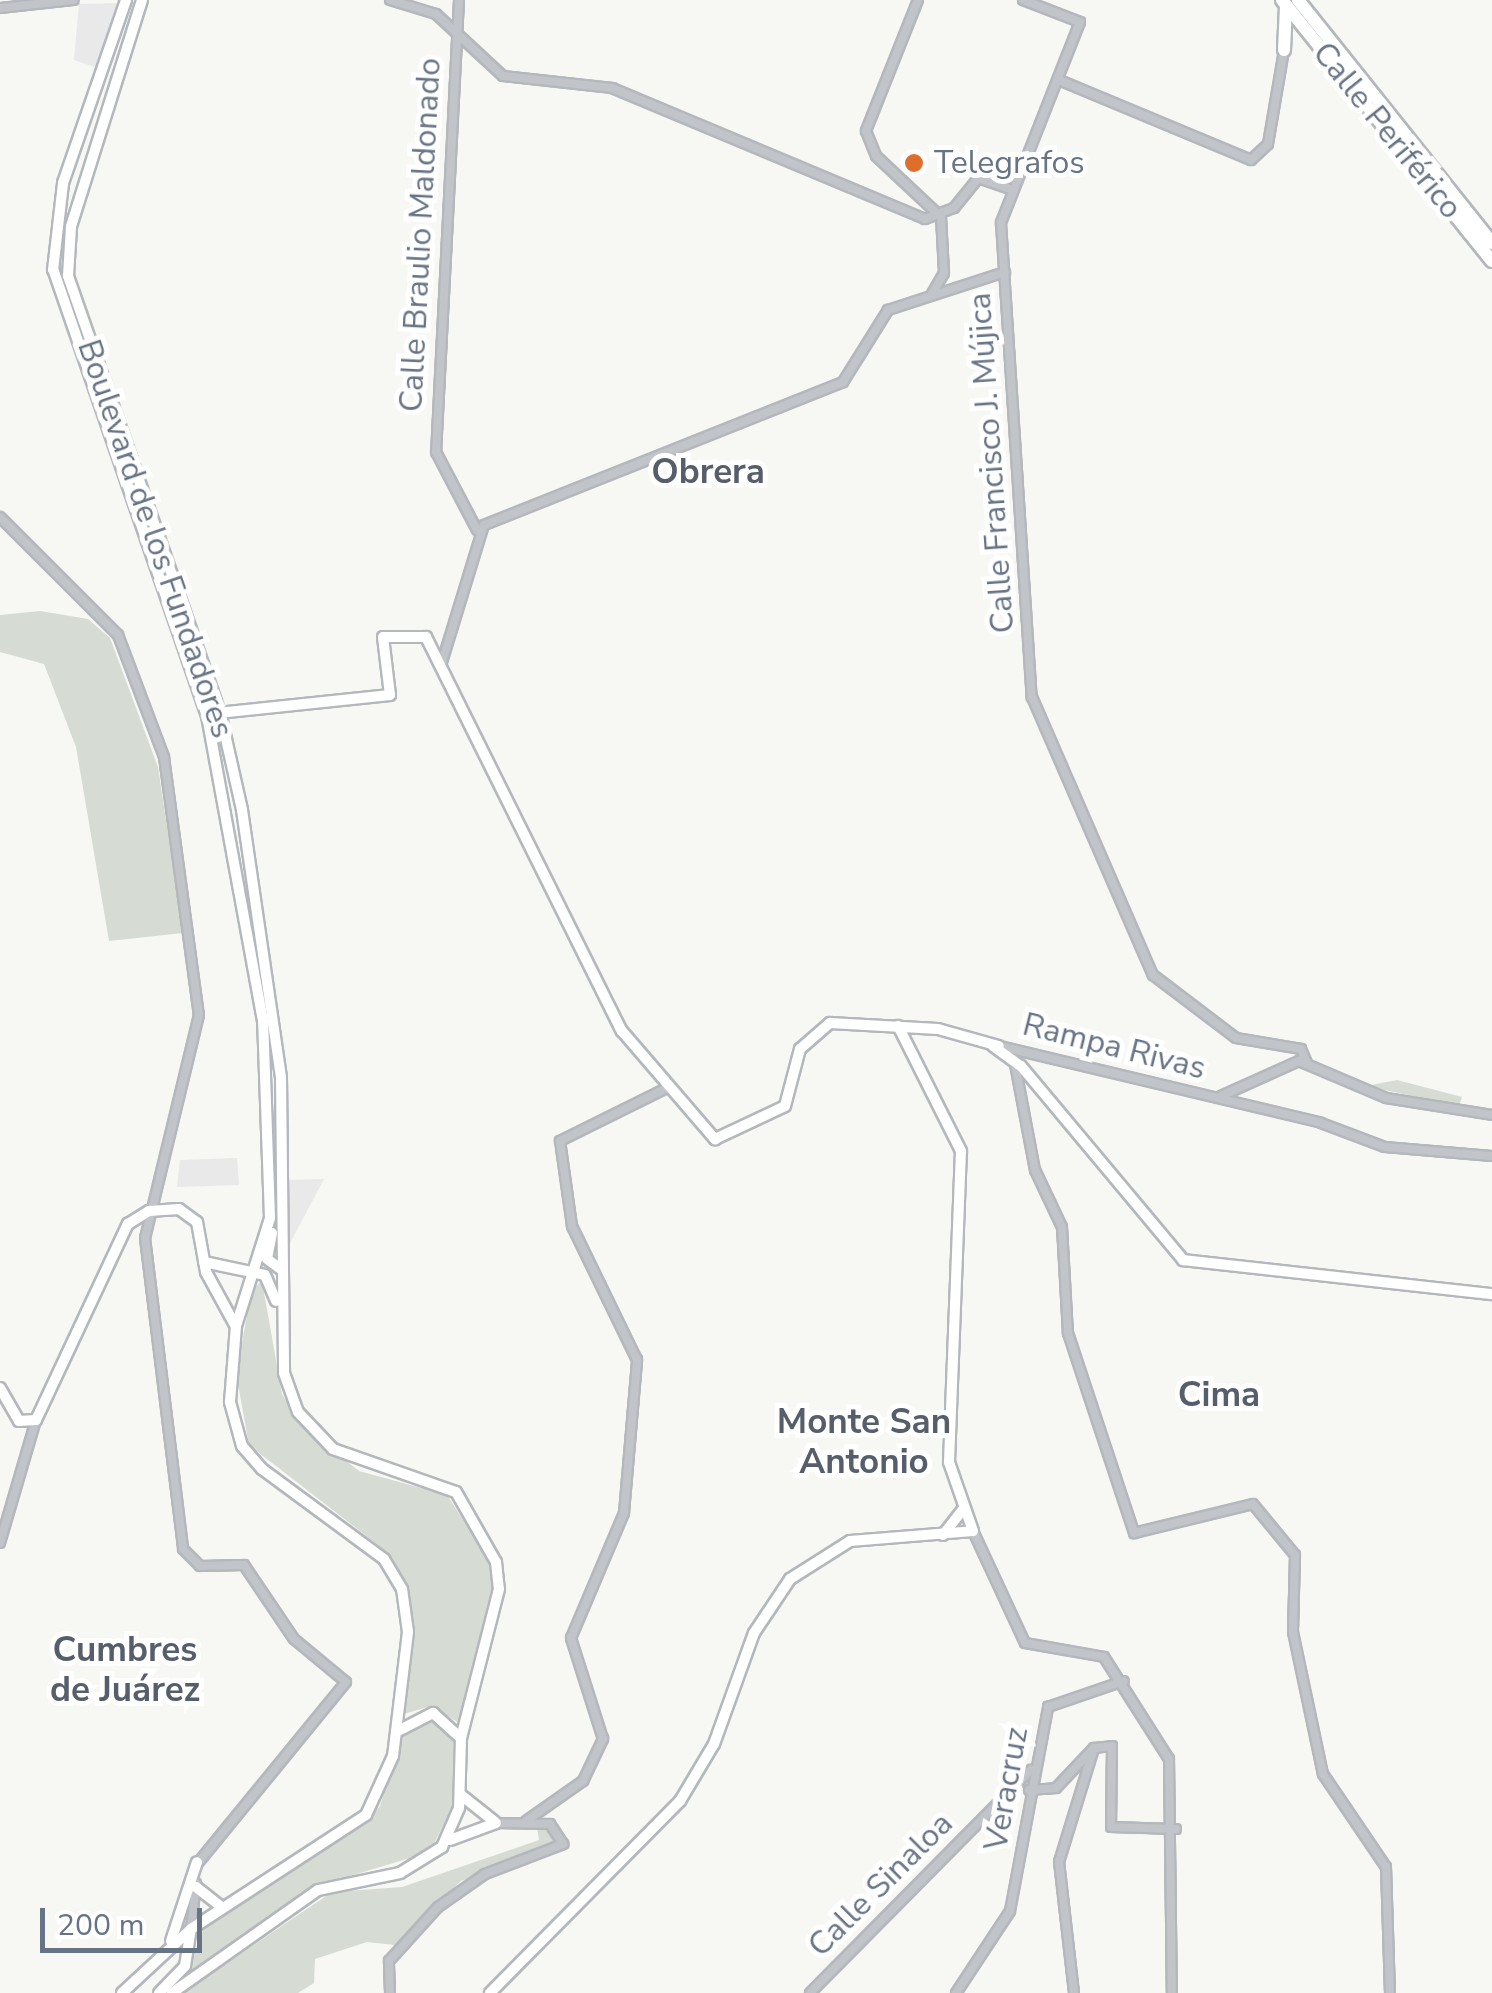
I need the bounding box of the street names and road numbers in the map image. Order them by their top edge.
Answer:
street label: Calle Periférico [1304,35,1470,227]
street label: Calle Braulio Maldonado [393,57,449,413]
street label: Calle Francisco J. Mújica [961,292,1023,634]
street label: Boulevard de los Fundadores [69,335,241,743]
street label: Rampa Rivas [1019,1006,1209,1088]
street label: Veracruz [977,1724,1037,1854]
street label: Calle Sinaloa [801,1805,961,1965]

